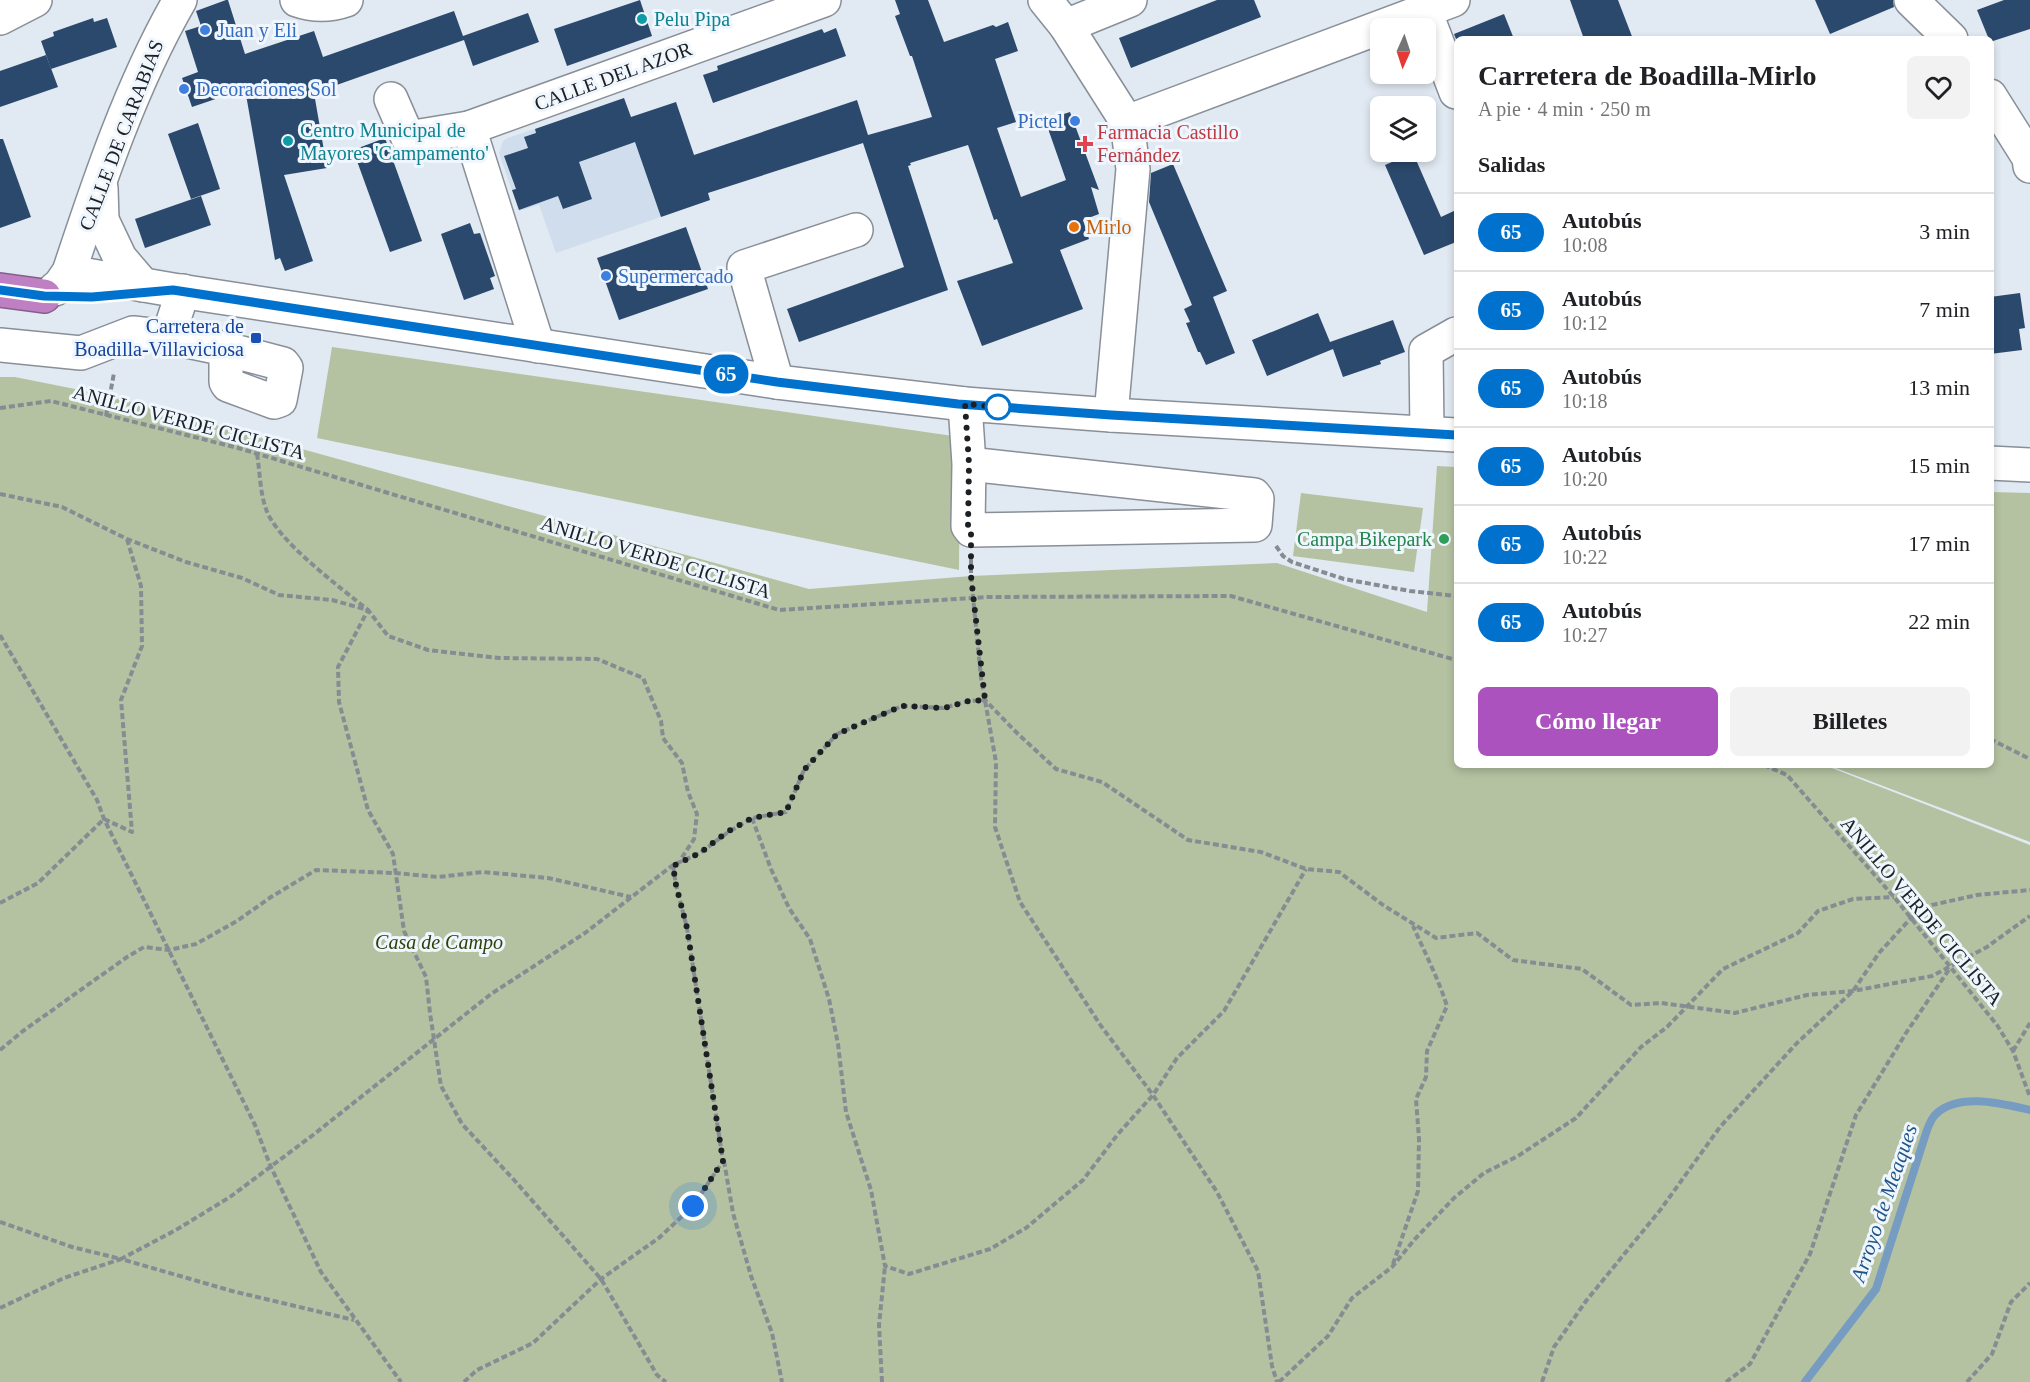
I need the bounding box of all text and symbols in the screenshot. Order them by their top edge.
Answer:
place label: Pelu Pipa [654,8,730,31]
marker: Pelu Pipa [635,12,649,26]
north arrow [1370,18,1436,84]
map controls [1370,18,1436,162]
place label: Juan y Eli [217,19,297,42]
marker: Juan y Eli [198,23,212,37]
street label: CALLE DE CARABIAS [74,37,168,233]
street label: CALLE DEL AZOR [531,37,695,115]
button: heart [1907,56,1970,119]
text: Carretera de Boadilla-Mirlo [1478,60,1817,91]
place label: Decoraciones Sol [196,78,337,100]
marker: Decoraciones Sol [177,82,191,96]
button: layers [1370,96,1436,162]
text: A pie · 4 min · 250 m [1478,98,1651,120]
place label: Pictel [1017,110,1063,132]
marker: Pictel [1068,114,1082,128]
place label: Centro Municipal de Mayores 'Campamento' [300,119,489,165]
place label: Farmacia Castillo Fernández [1097,121,1239,166]
marker: Centro Municipal de Mayores 'Campamento' [281,134,295,148]
marker: Farmacia Castillo Fernández [1078,137,1092,151]
text: Salidas [1478,152,1545,177]
text: Autobús [1562,208,1641,233]
place label: Mirlo [1086,216,1132,238]
text: 3 min [1919,219,1970,244]
marker: Mirlo [1067,220,1081,234]
text: 65 [1501,220,1522,244]
text: 10:08 [1562,234,1608,256]
place label: Supermercado [618,265,734,288]
marker: Supermercado [599,269,613,283]
text: Autobús [1562,286,1641,311]
text: 7 min [1919,297,1970,322]
text: 65 [1501,298,1522,322]
text: 10:12 [1562,312,1608,334]
place label: Carretera de Boadilla-Villaviciosa [74,315,244,360]
marker: Carretera de Boadilla-Villaviciosa [249,331,263,345]
line badge: 65 [699,354,753,394]
text: 65 [716,362,737,386]
text: Autobús [1562,364,1641,389]
text: 13 min [1908,375,1970,400]
text: 65 [1501,376,1522,400]
street label: ANILLO VERDE CICLISTA [71,380,308,464]
text: 10:18 [1562,390,1608,412]
unlabelled marker [985,394,1011,420]
text: Autobús [1562,442,1641,467]
text: 15 min [1908,453,1970,478]
text: 65 [1501,454,1522,478]
text: 10:20 [1562,468,1608,490]
street label: ANILLO VERDE CICLISTA [538,512,774,603]
text: Autobús [1562,520,1641,545]
place label: Campa Bikepark [1297,528,1432,551]
text: 17 min [1908,531,1970,556]
marker: Campa Bikepark [1437,532,1451,546]
text: 65 [1501,532,1522,556]
text: 10:22 [1562,546,1608,568]
text: Autobús [1562,598,1641,623]
text: 22 min [1908,609,1970,634]
text: 65 [1501,610,1522,634]
text: 10:27 [1562,624,1608,646]
button: Cómo llegar [1478,687,1718,756]
button: Billetes [1730,687,1970,756]
street label: ANILLO VERDE CICLISTA [1837,812,2008,1010]
park label: Casa de Campo [375,931,503,954]
water label: Arroyo de Meaques [1845,1121,1922,1287]
your location [678,1191,708,1221]

